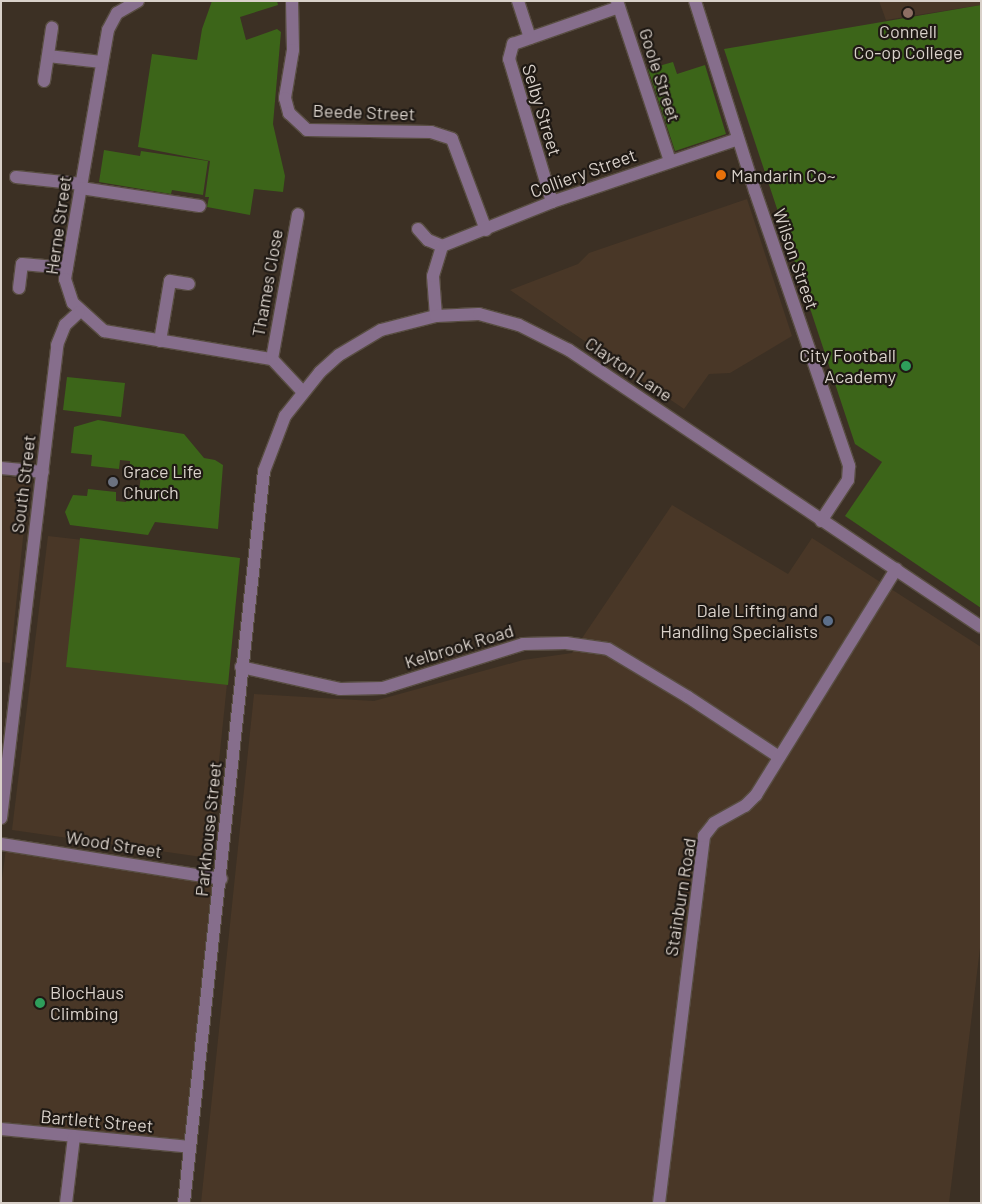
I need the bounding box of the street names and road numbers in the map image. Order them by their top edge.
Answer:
street label: Goole Street [635,25,685,125]
street label: Selby Street [518,61,566,159]
street label: Beede Street [312,99,416,125]
street label: Colliery Street [527,144,639,202]
street label: Herne Street [40,174,76,276]
street label: Wilson Street [769,206,823,312]
street label: Thames Close [247,228,287,338]
street label: Clayton Lane [581,332,677,406]
street label: South Street [6,434,40,534]
street label: Kelbrook Road [402,619,516,673]
street label: Parkhouse Street [190,761,226,897]
street label: Wood Street [64,826,164,862]
street label: Stainburn Road [660,836,700,958]
street label: Bartlett Street [40,1105,154,1137]

